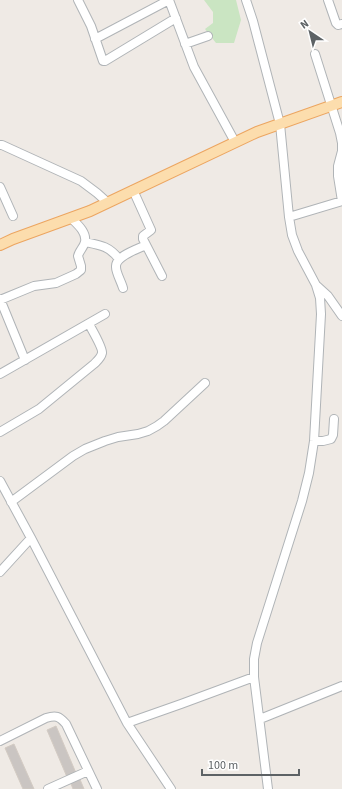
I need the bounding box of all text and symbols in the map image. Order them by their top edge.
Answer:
north arrow [290,12,330,52]
text: N [297,16,312,32]
scale bar [202,751,299,777]
text: 100 m [208,757,238,774]

